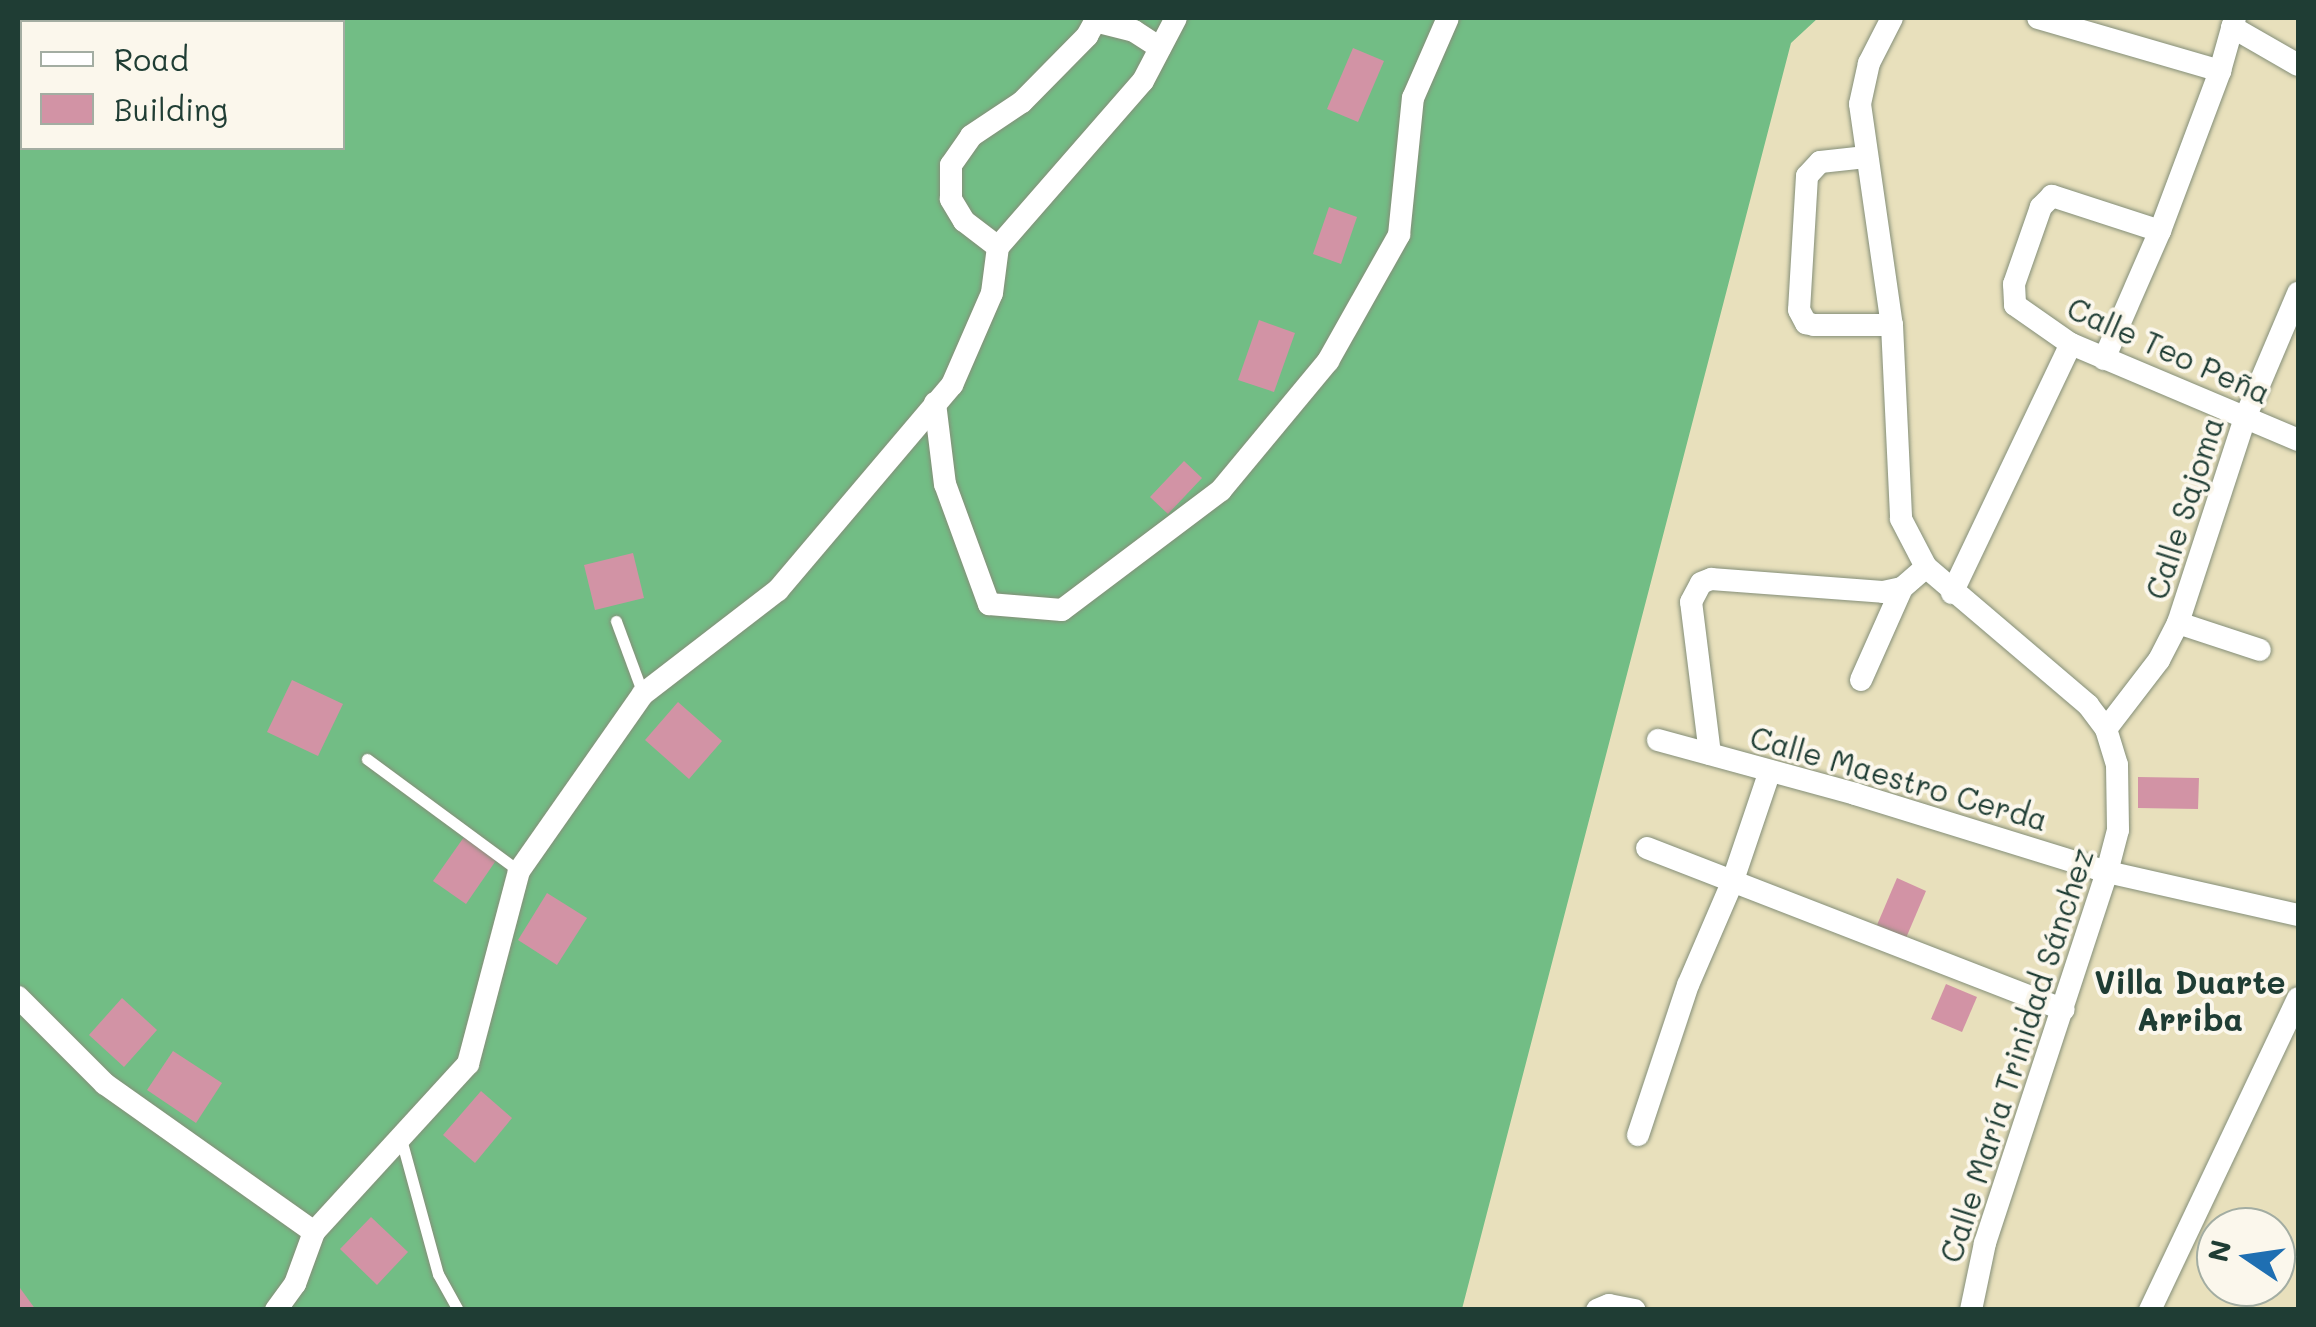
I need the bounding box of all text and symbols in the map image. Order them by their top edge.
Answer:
legend [20,20,345,150]
text: Road [114,39,189,79]
text: Building [114,89,228,129]
street label: Calle Teo Peña [2062,289,2276,411]
street label: Calle Sajoma [2138,412,2230,604]
street label: Calle Maestro Cerda [1746,718,2052,838]
street label: Calle María Trinidad Sánchez [1932,843,2100,1267]
district label: Villa Duarte Arriba [2094,963,2286,1038]
north arrow [2196,1207,2296,1307]
text: N [2199,1236,2239,1265]

